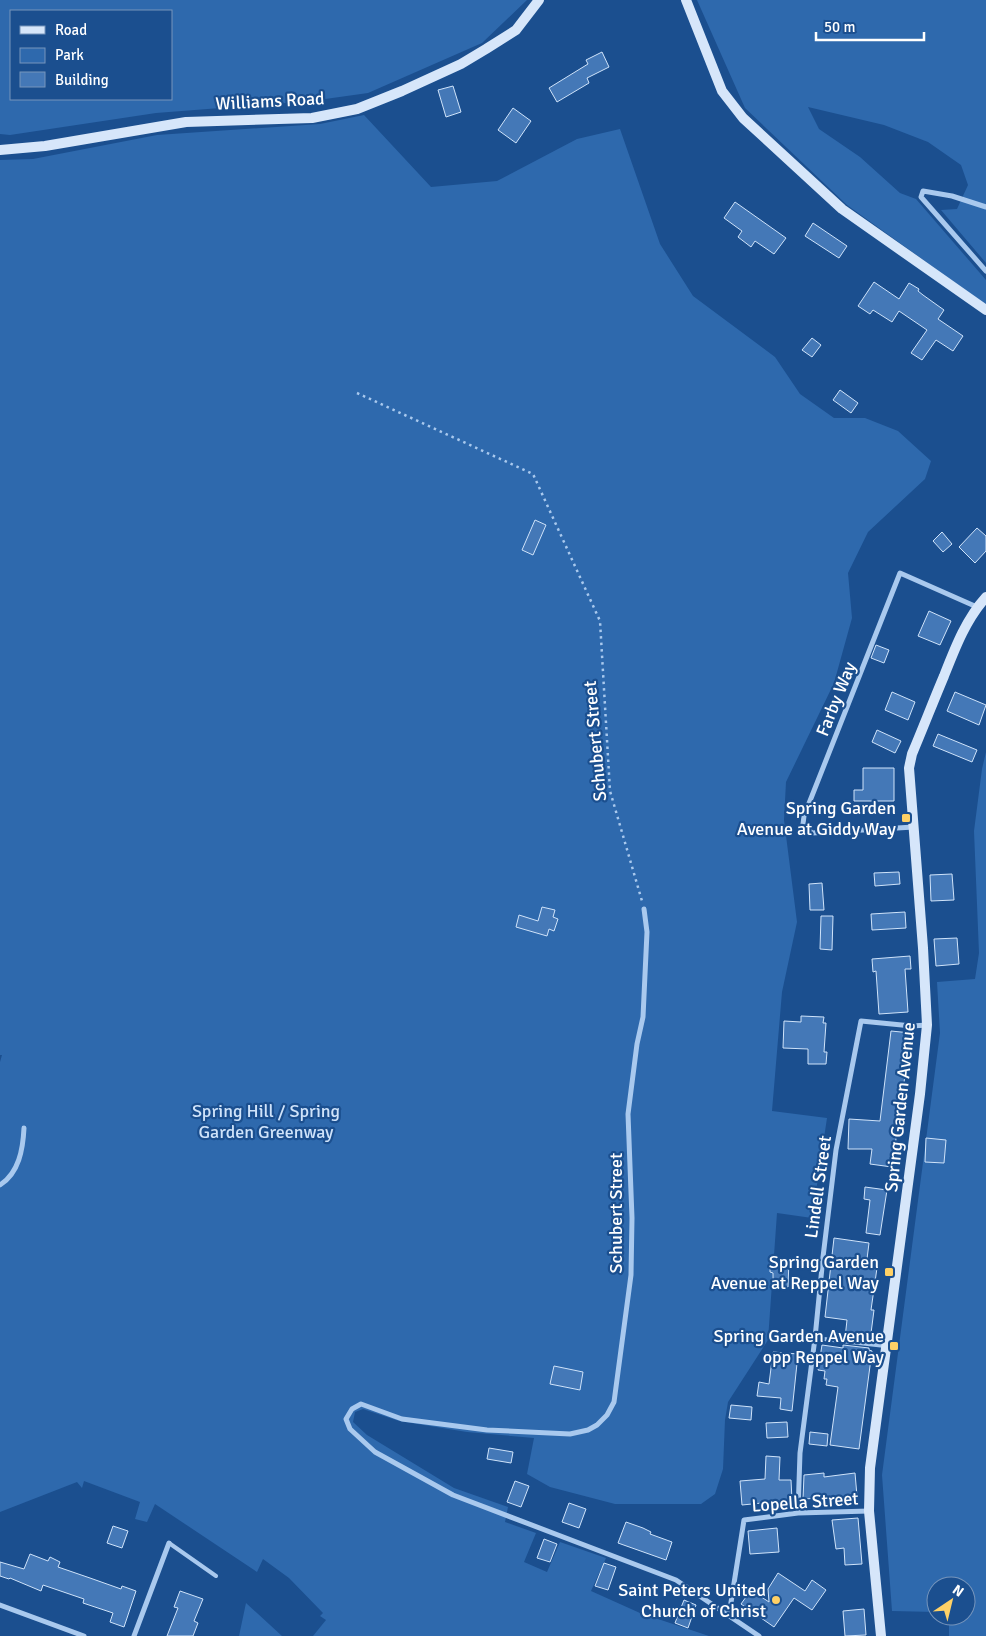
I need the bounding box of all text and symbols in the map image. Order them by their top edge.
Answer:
legend [10,10,172,100]
scale bar [816,10,924,42]
text: 50 m [824,18,855,36]
text: Road [55,21,87,39]
text: Park [55,46,84,64]
text: Building [55,71,109,89]
street label: Williams Road [215,87,325,115]
street label: Farby Way [811,658,861,739]
street label: Schubert Street [579,680,611,802]
place label: Spring Garden Avenue at Giddy Way [737,797,897,840]
marker: Spring Garden Avenue at Giddy Way [900,812,912,824]
street label: Spring Garden Avenue [880,1021,920,1193]
park label: Spring Hill / Spring Garden Greenway [192,1100,340,1143]
street label: Lindell Street [800,1134,836,1240]
street label: Schubert Street [605,1153,627,1273]
place label: Spring Garden Avenue at Reppel Way [711,1251,880,1294]
marker: Spring Garden Avenue at Reppel Way [883,1266,895,1278]
place label: Spring Garden Avenue opp Reppel Way [714,1325,885,1368]
marker: Spring Garden Avenue opp Reppel Way [888,1340,900,1352]
street label: Lopella Street [751,1487,859,1517]
north arrow [926,1576,976,1626]
place label: Saint Peters United Church of Christ [618,1579,766,1622]
text: N [949,1581,967,1601]
marker: Saint Peters United Church of Christ [770,1594,782,1606]

